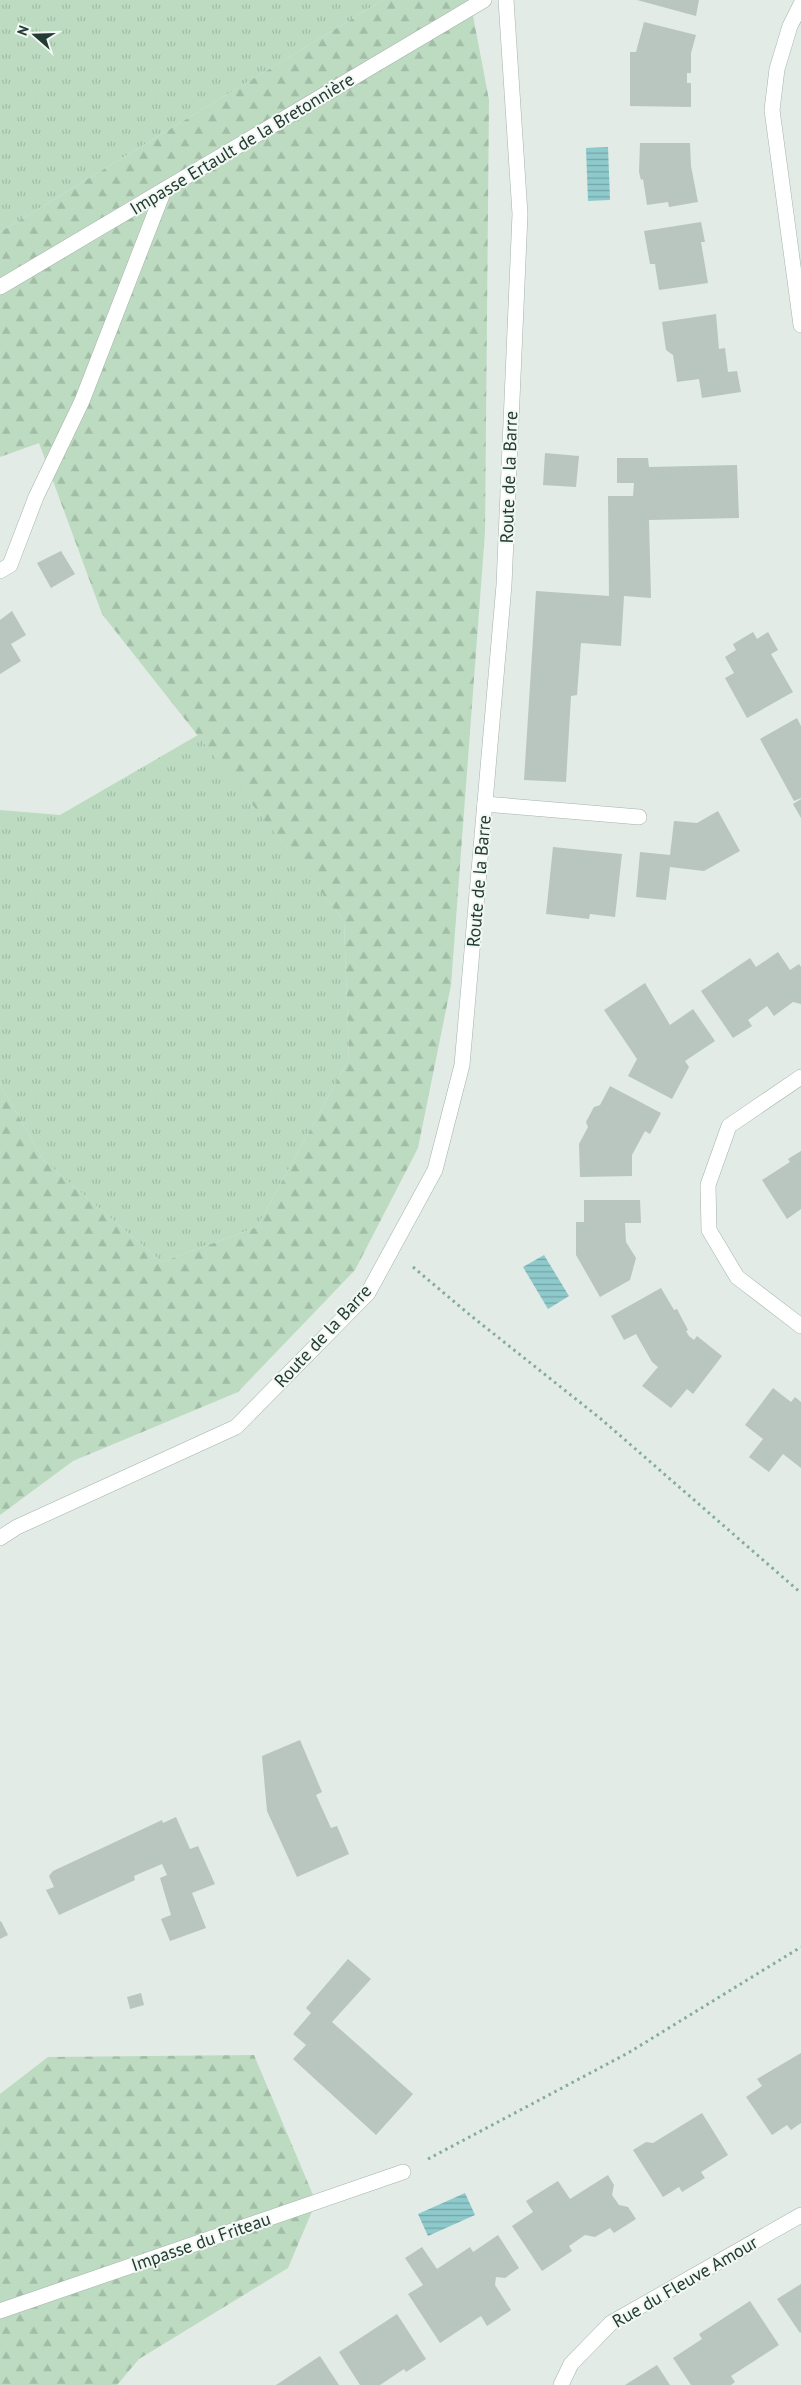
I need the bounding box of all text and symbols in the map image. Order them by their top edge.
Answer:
north arrow [10,10,60,60]
text: N [13,23,33,38]
street label: Impasse Ertault de la Bretonnière [125,67,358,220]
street label: Route de la Barre [495,410,522,544]
street label: Route de la Barre [461,814,496,948]
street label: Route de la Barre [269,1279,376,1392]
street label: Impasse du Friteau [128,2207,273,2276]
street label: Rue du Fleuve Amour [608,2231,762,2333]

